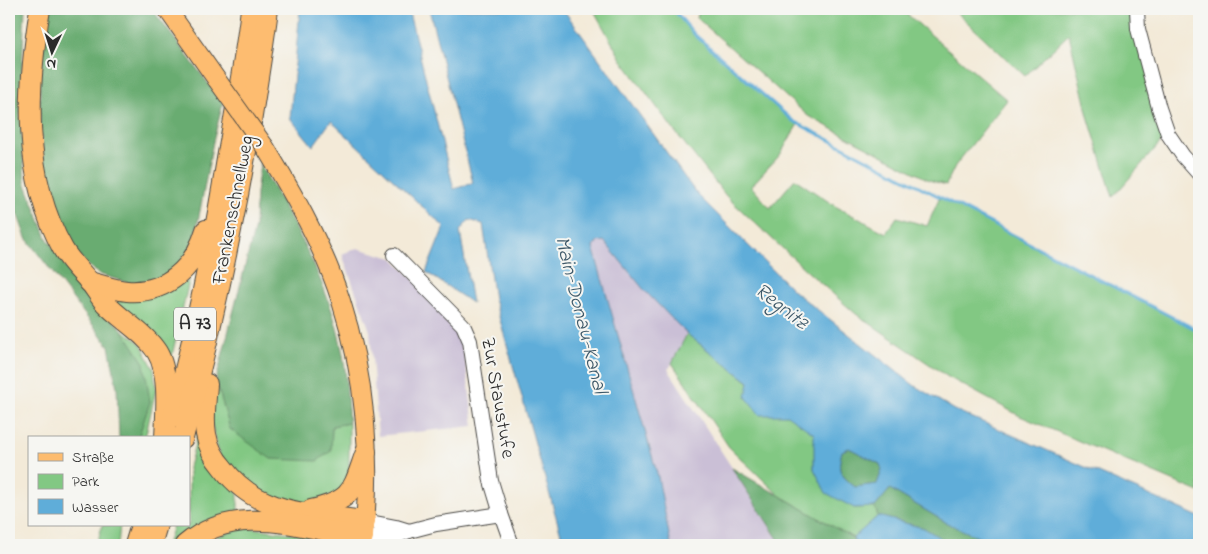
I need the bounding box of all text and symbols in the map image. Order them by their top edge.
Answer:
north arrow [28,28,78,78]
text: N [46,53,57,74]
street label: Frankenschnellweg [205,133,264,288]
water label: Main-Donau-Kanal [546,233,615,399]
water label: Regnitz [747,277,815,339]
road number: A 73 [174,308,216,340]
street label: Zur Staustufe [472,335,522,461]
legend [28,436,190,526]
text: Straße [72,447,114,469]
text: Park [72,471,100,493]
text: Wasser [72,497,119,519]

